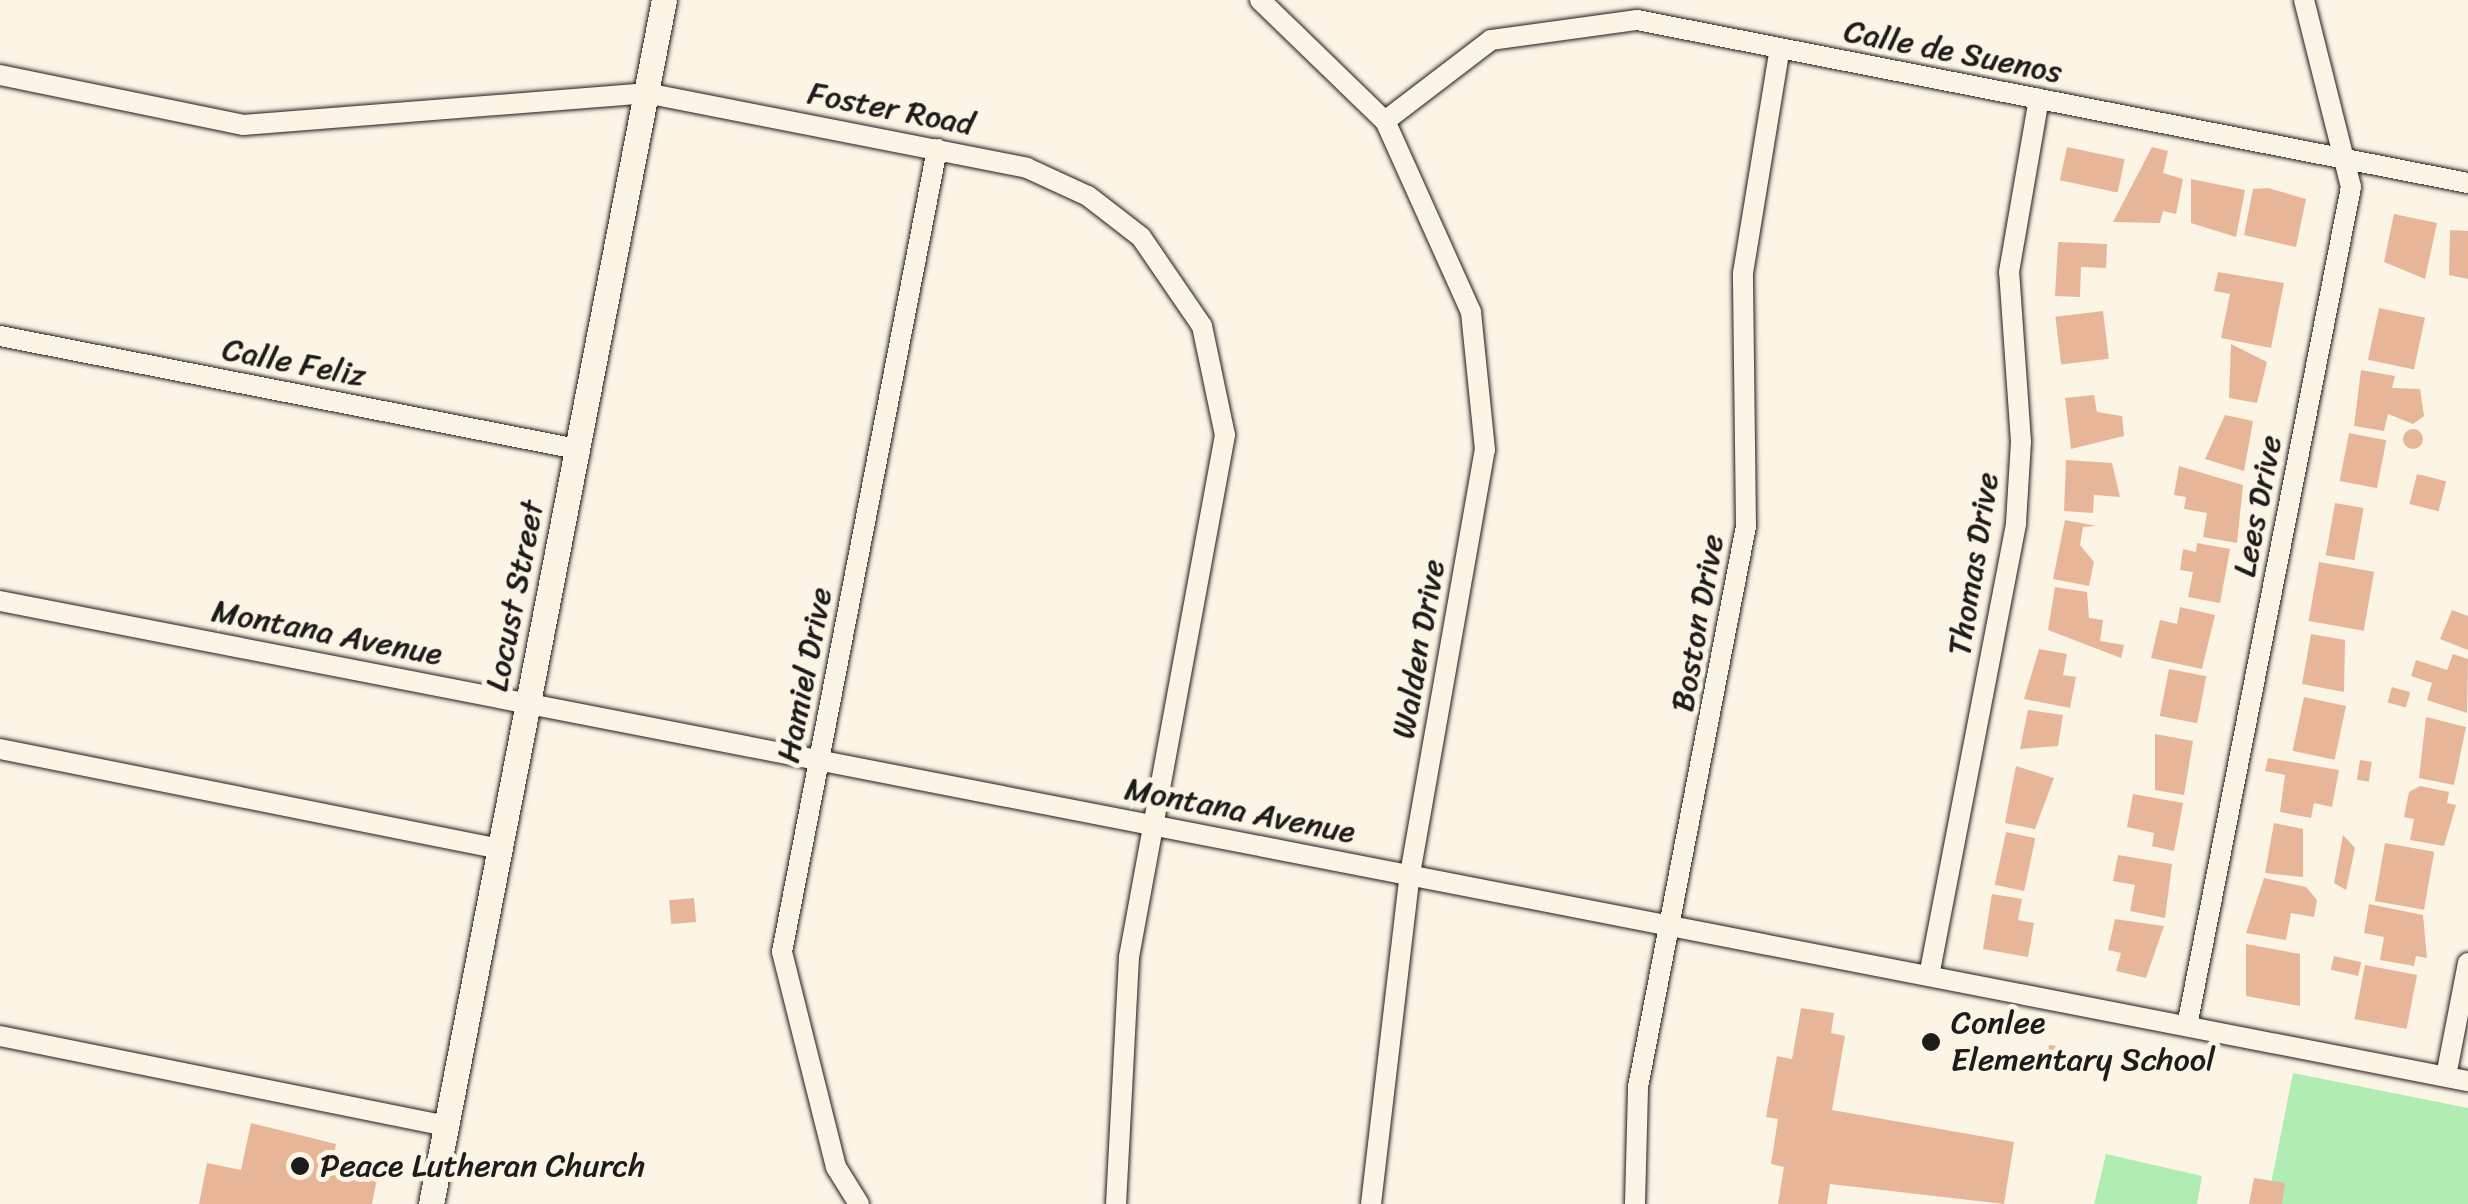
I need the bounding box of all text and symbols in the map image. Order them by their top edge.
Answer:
street label: Calle de Suenos [1840,12,2066,92]
street label: Foster Road [804,74,978,144]
street label: Calle Feliz [219,330,369,396]
street label: Lees Drive [2225,432,2291,580]
street label: Thomas Drive [1941,469,2007,659]
street label: Locust Street [478,498,552,694]
street label: Boston Drive [1664,531,1732,715]
street label: Walden Drive [1384,556,1454,742]
street label: Hamiel Drive [769,584,841,766]
street label: Montana Avenue [209,592,445,674]
street label: Montana Avenue [1122,770,1358,852]
place label: Conlee Elementary School [1951,1005,2215,1080]
marker: Conlee Elementary School [1920,1031,1942,1053]
place label: Peace Lutheran Church [320,1147,645,1185]
marker: Peace Lutheran Church [289,1155,311,1177]

